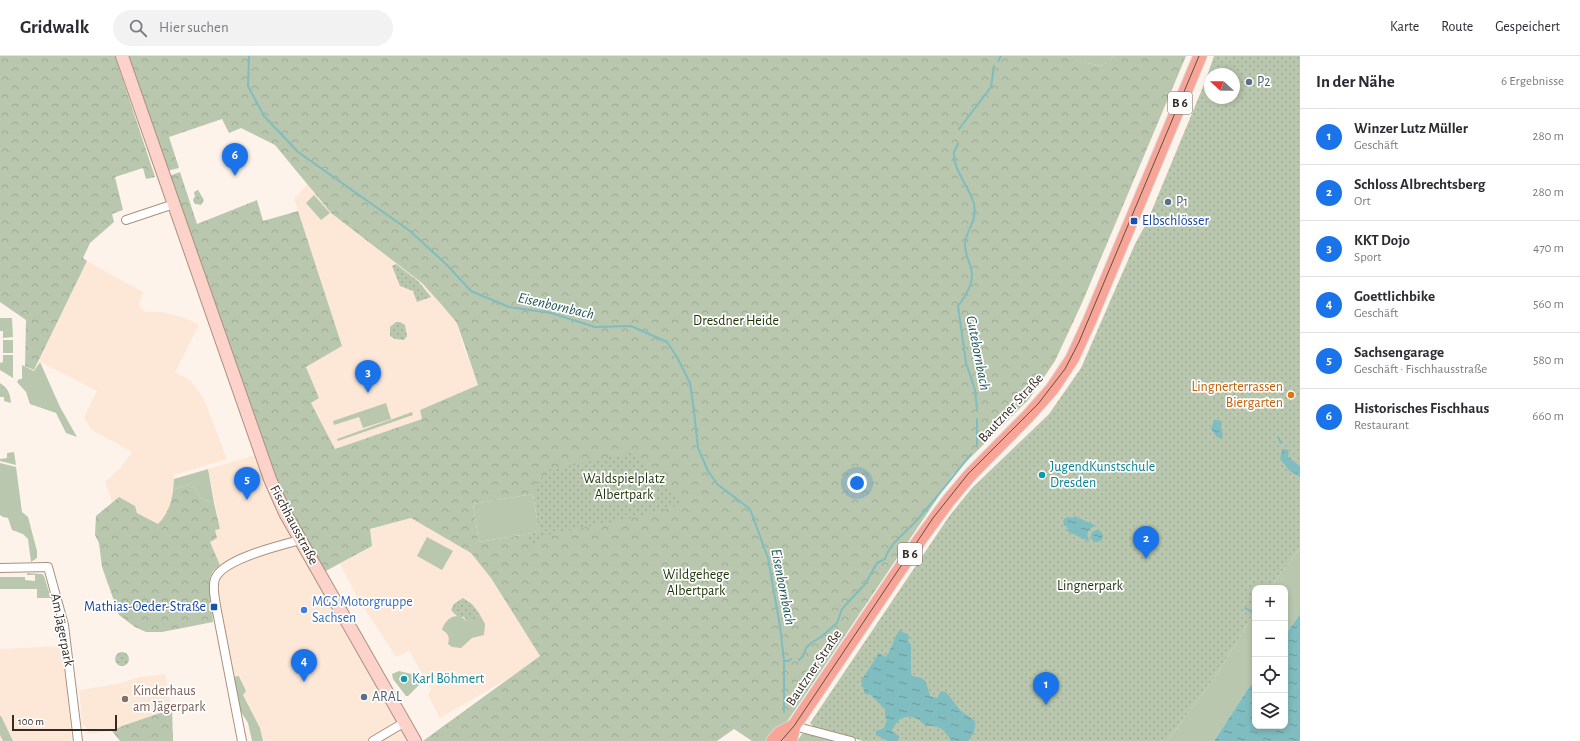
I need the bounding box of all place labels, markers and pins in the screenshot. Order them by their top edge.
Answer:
place label: P2 [1257,75,1271,89]
marker: P2 [1244,77,1254,87]
pin: 6 [222,143,248,176]
place label: P1 [1176,195,1188,209]
marker: P1 [1163,197,1173,207]
place label: Elbschlösser [1142,214,1209,228]
marker: Elbschlösser [1129,216,1139,226]
pin: 3 [355,360,381,393]
place label: Lingnerterrassen Biergarten [1191,380,1283,410]
marker: Lingnerterrassen Biergarten [1286,390,1296,400]
place label: JugendKunstschule Dresden [1050,460,1155,490]
pin: 5 [234,467,260,500]
marker: JugendKunstschule Dresden [1037,470,1047,480]
pin: 2 [1133,526,1159,559]
place label: MGS Motorgruppe Sachsen [312,595,413,625]
place label: Mathias-Oeder-Straße [84,600,206,614]
marker: Mathias-Oeder-Straße [209,602,219,612]
marker: MGS Motorgruppe Sachsen [299,605,309,615]
pin: 4 [291,649,317,682]
place label: Karl Böhmert [412,672,485,686]
pin: 1 [1033,672,1059,705]
marker: Karl Böhmert [399,674,409,684]
place label: Kinderhaus am Jägerpark [133,684,206,714]
place label: ARAL [372,690,402,704]
marker: ARAL [359,692,369,702]
marker: Kinderhaus am Jägerpark [120,694,130,704]

